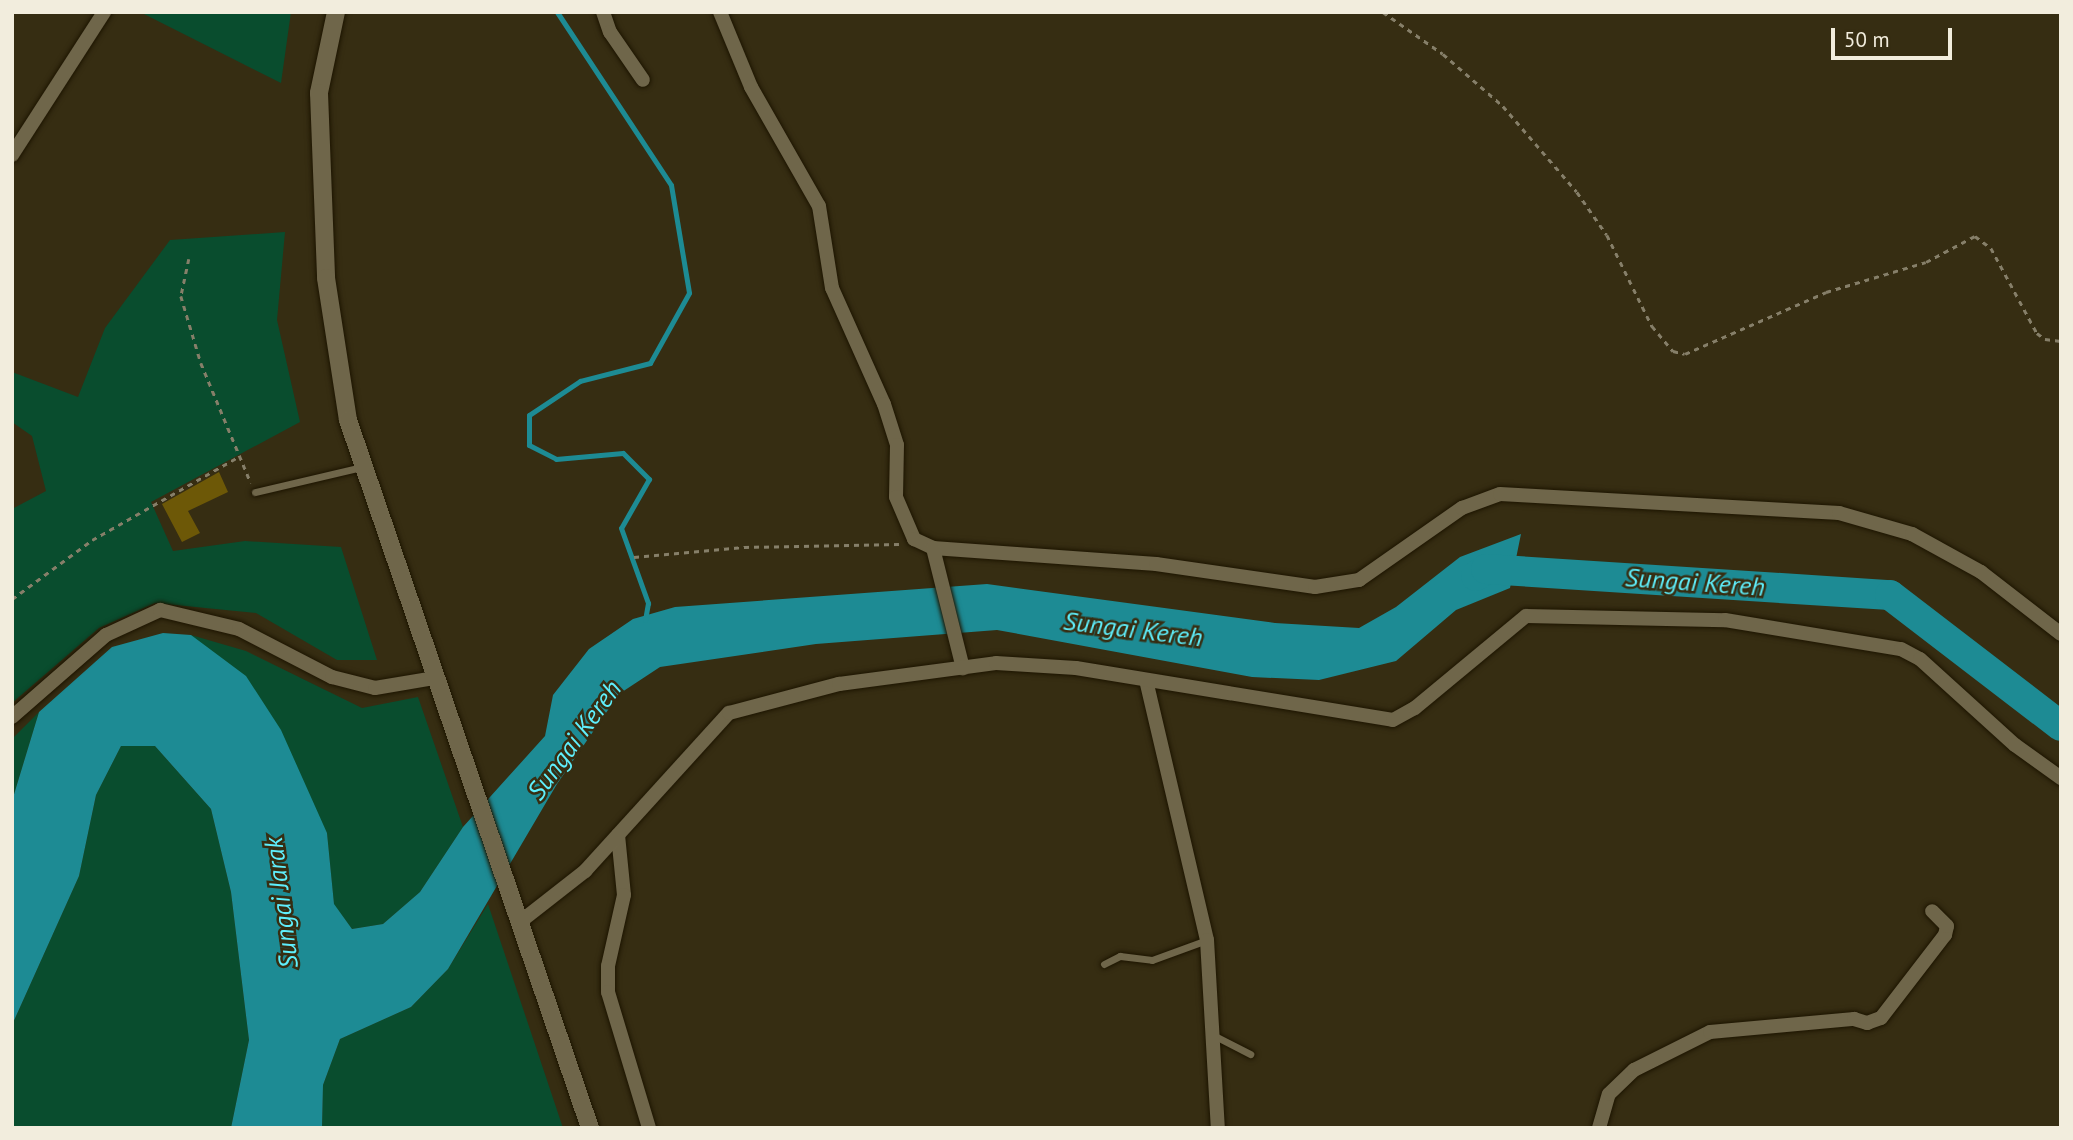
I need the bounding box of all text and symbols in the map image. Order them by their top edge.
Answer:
scale bar [1835,14,1956,58]
text: 50 m [1844,26,1890,53]
water label: Sungai Kereh [1624,562,1766,602]
water label: Sungai Kereh [1062,605,1204,653]
water label: Sungai Kereh [520,674,628,806]
water label: Sungai Jarak [257,835,305,971]

